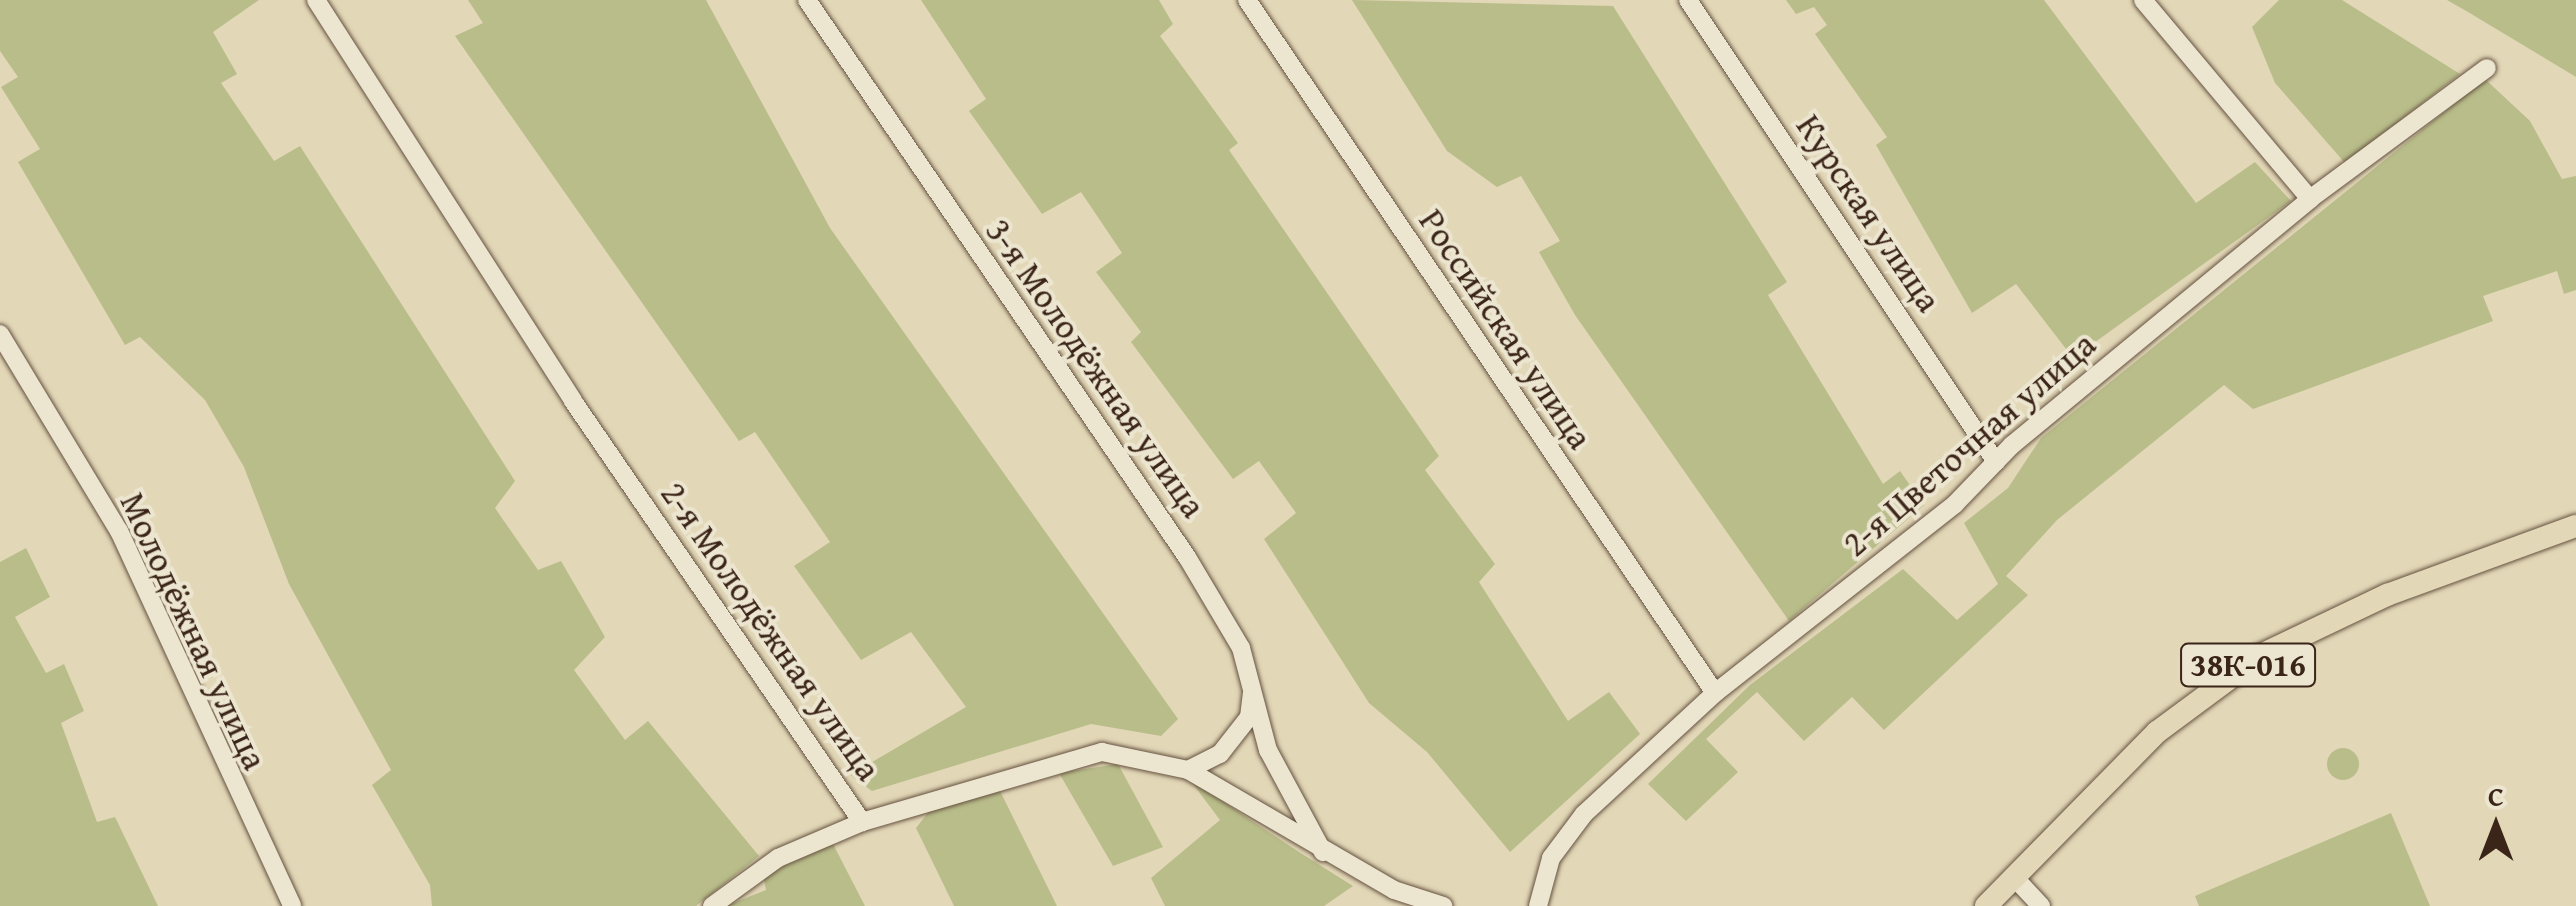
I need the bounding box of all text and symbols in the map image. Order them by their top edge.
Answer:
street label: Курская улица [1788,106,1950,320]
street label: Российская улица [1410,201,1602,457]
street label: 3-я Молодёжная улица [977,211,1215,525]
street label: 2-я Цветочная улица [1834,323,2104,565]
street label: 2-я Молодёжная улица [652,474,890,788]
street label: Молодёжная улица [111,486,277,776]
road number: 38К-016 [2178,638,2318,692]
text: С [2488,775,2504,816]
north arrow [2446,776,2546,876]

